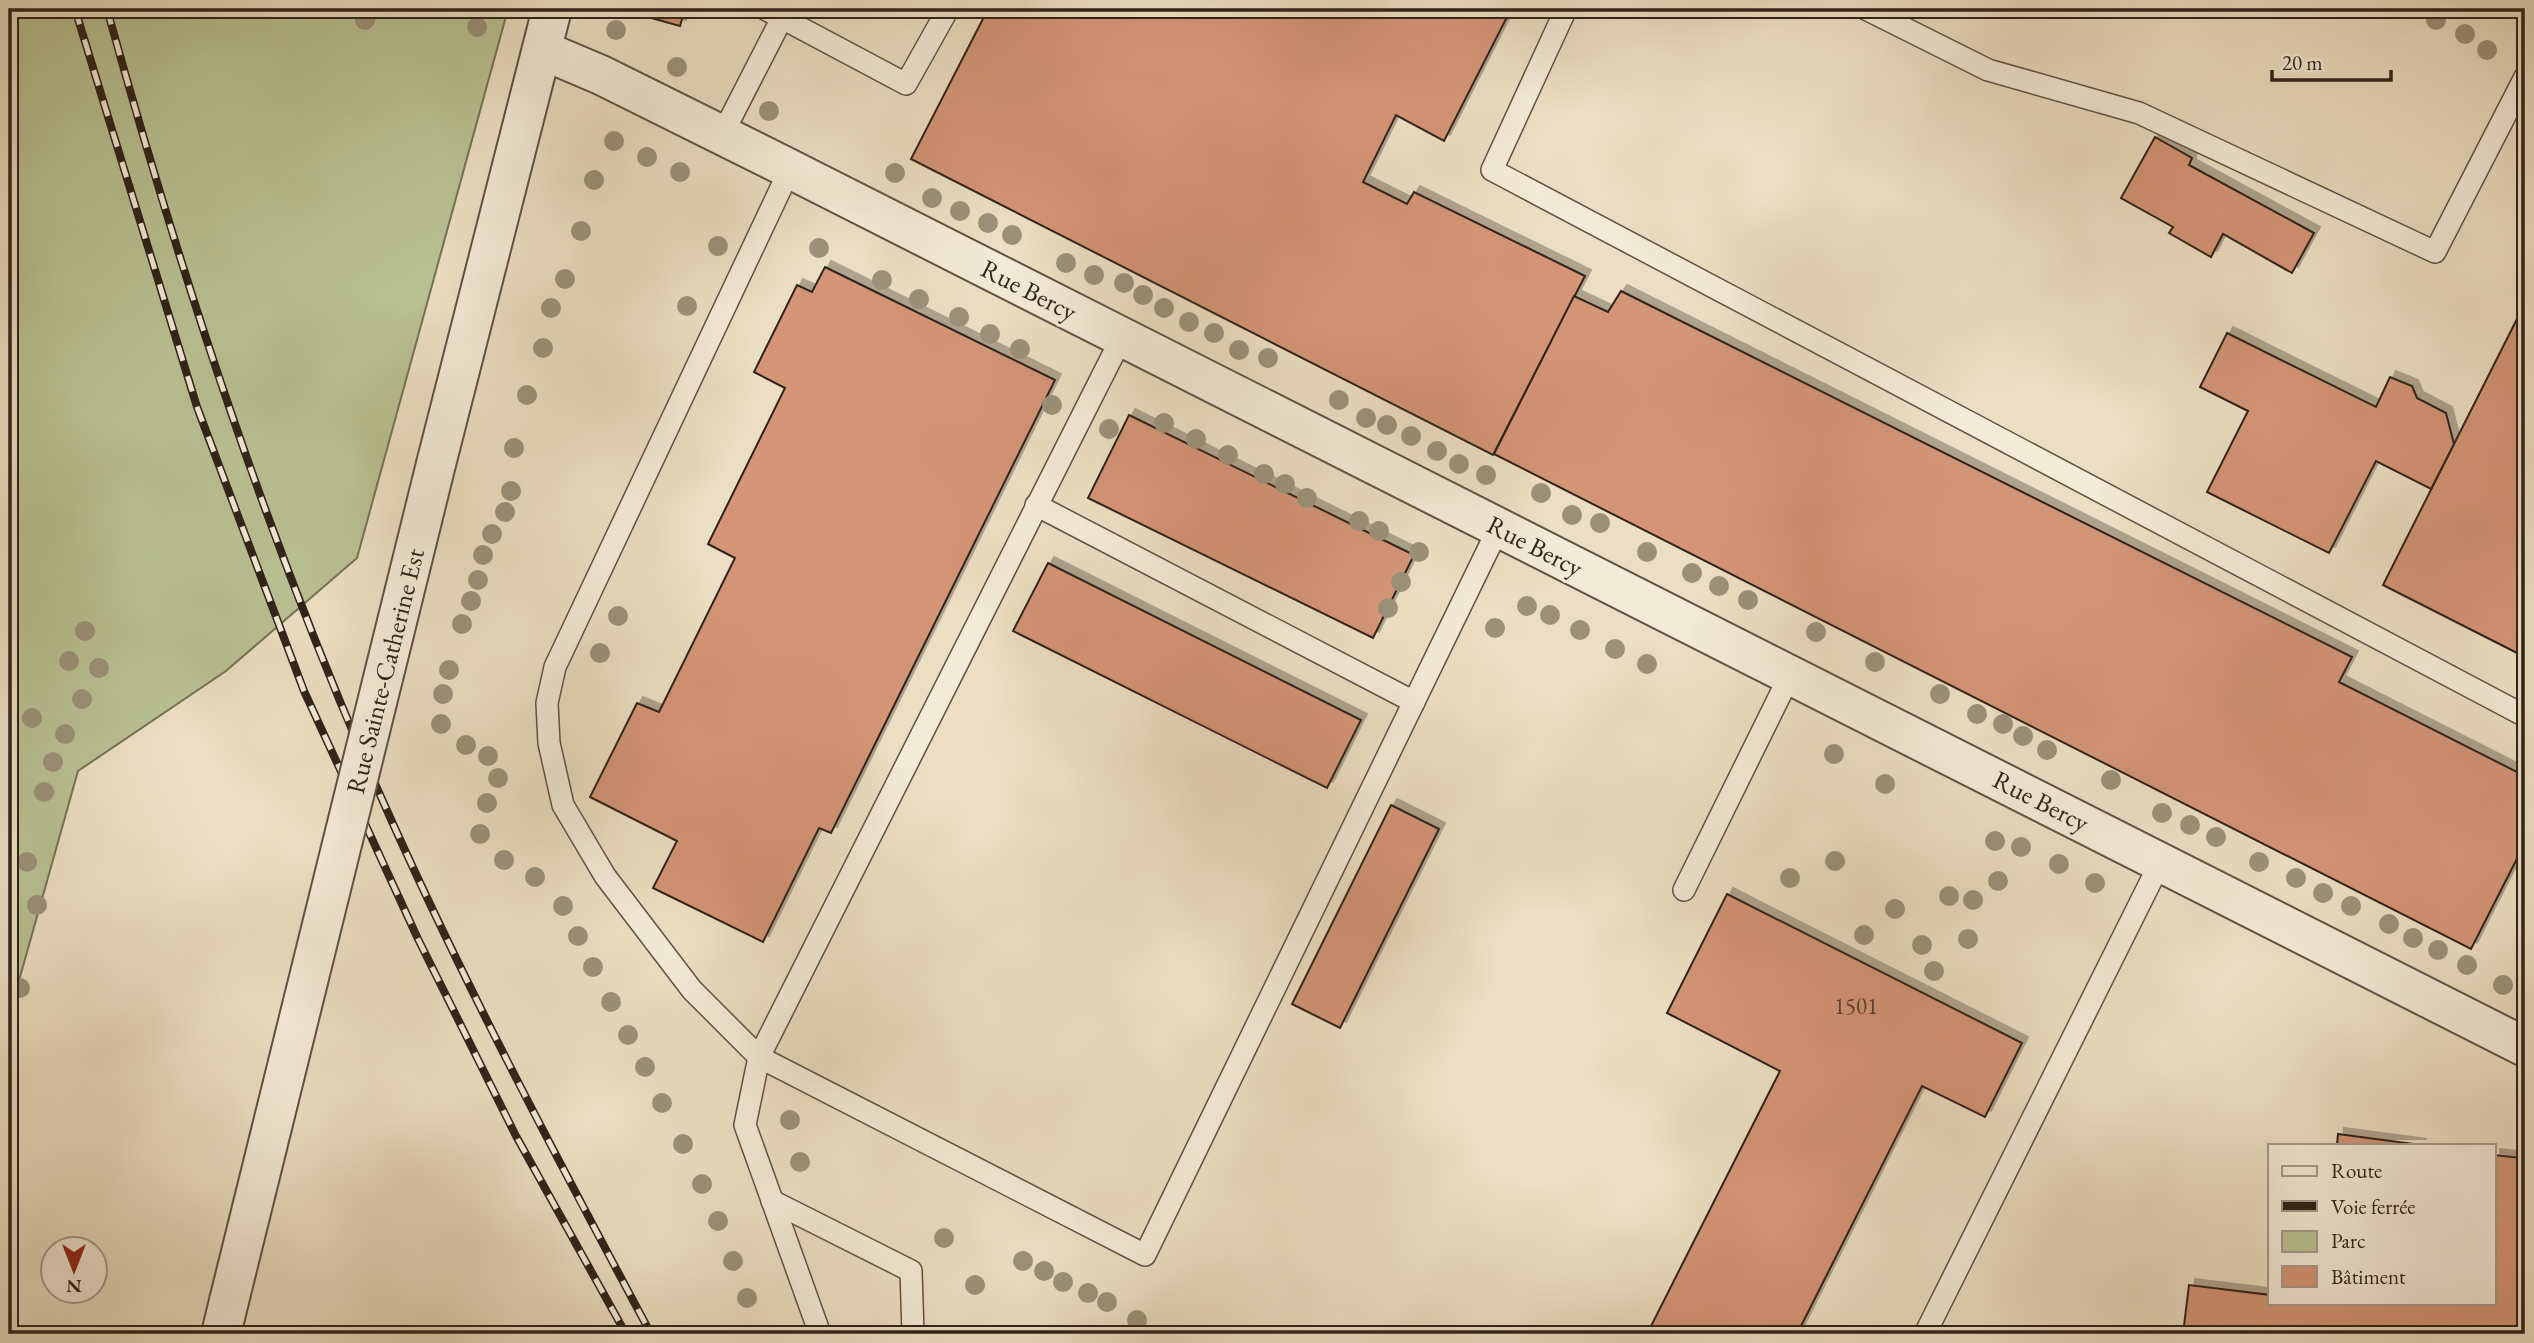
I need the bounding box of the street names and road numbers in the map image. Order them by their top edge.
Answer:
street label: Rue Bercy [975,251,1083,329]
street label: Rue Bercy [1481,507,1589,585]
street label: Rue Sainte-Catherine Est [338,545,432,797]
street label: Rue Bercy [1987,762,2095,840]

